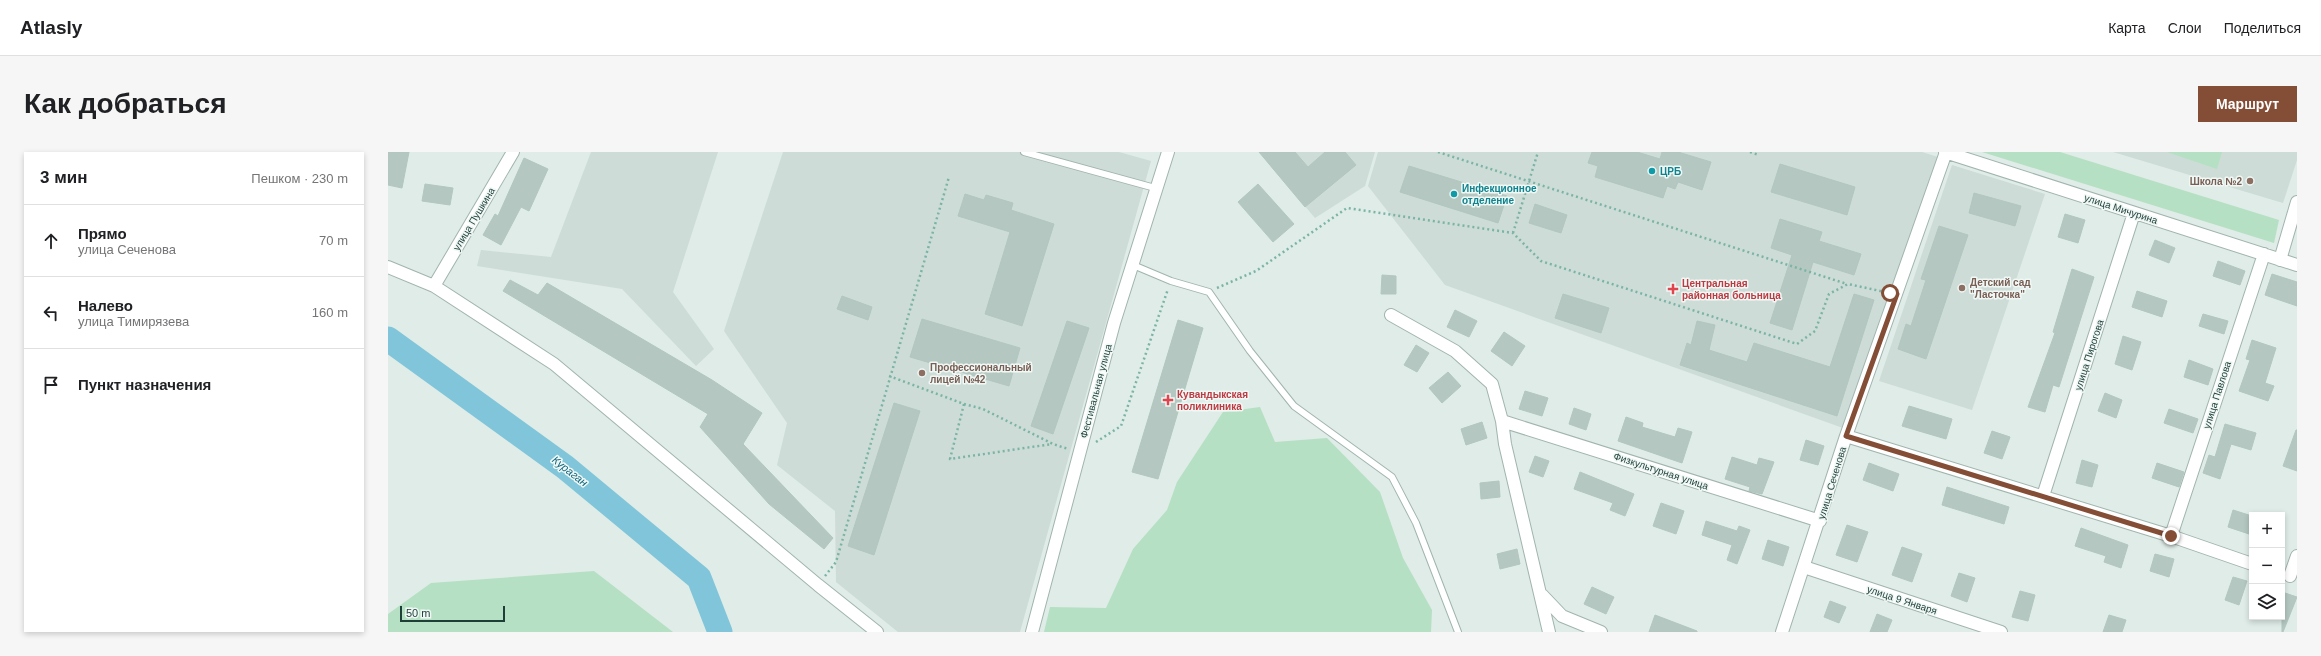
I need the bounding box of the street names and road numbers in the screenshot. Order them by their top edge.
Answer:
street label: улица Пушкина [451,185,497,252]
street label: улица Мичурина [2083,192,2160,226]
street label: улица Пирогова [2072,318,2106,392]
street label: Фестивальная улица [1078,342,1114,439]
street label: улица Павлова [2201,359,2233,430]
street label: улица Сеченова [1816,445,1848,521]
street label: Физкультурная улица [1612,450,1710,492]
street label: улица 9 Января [1866,583,1938,617]

